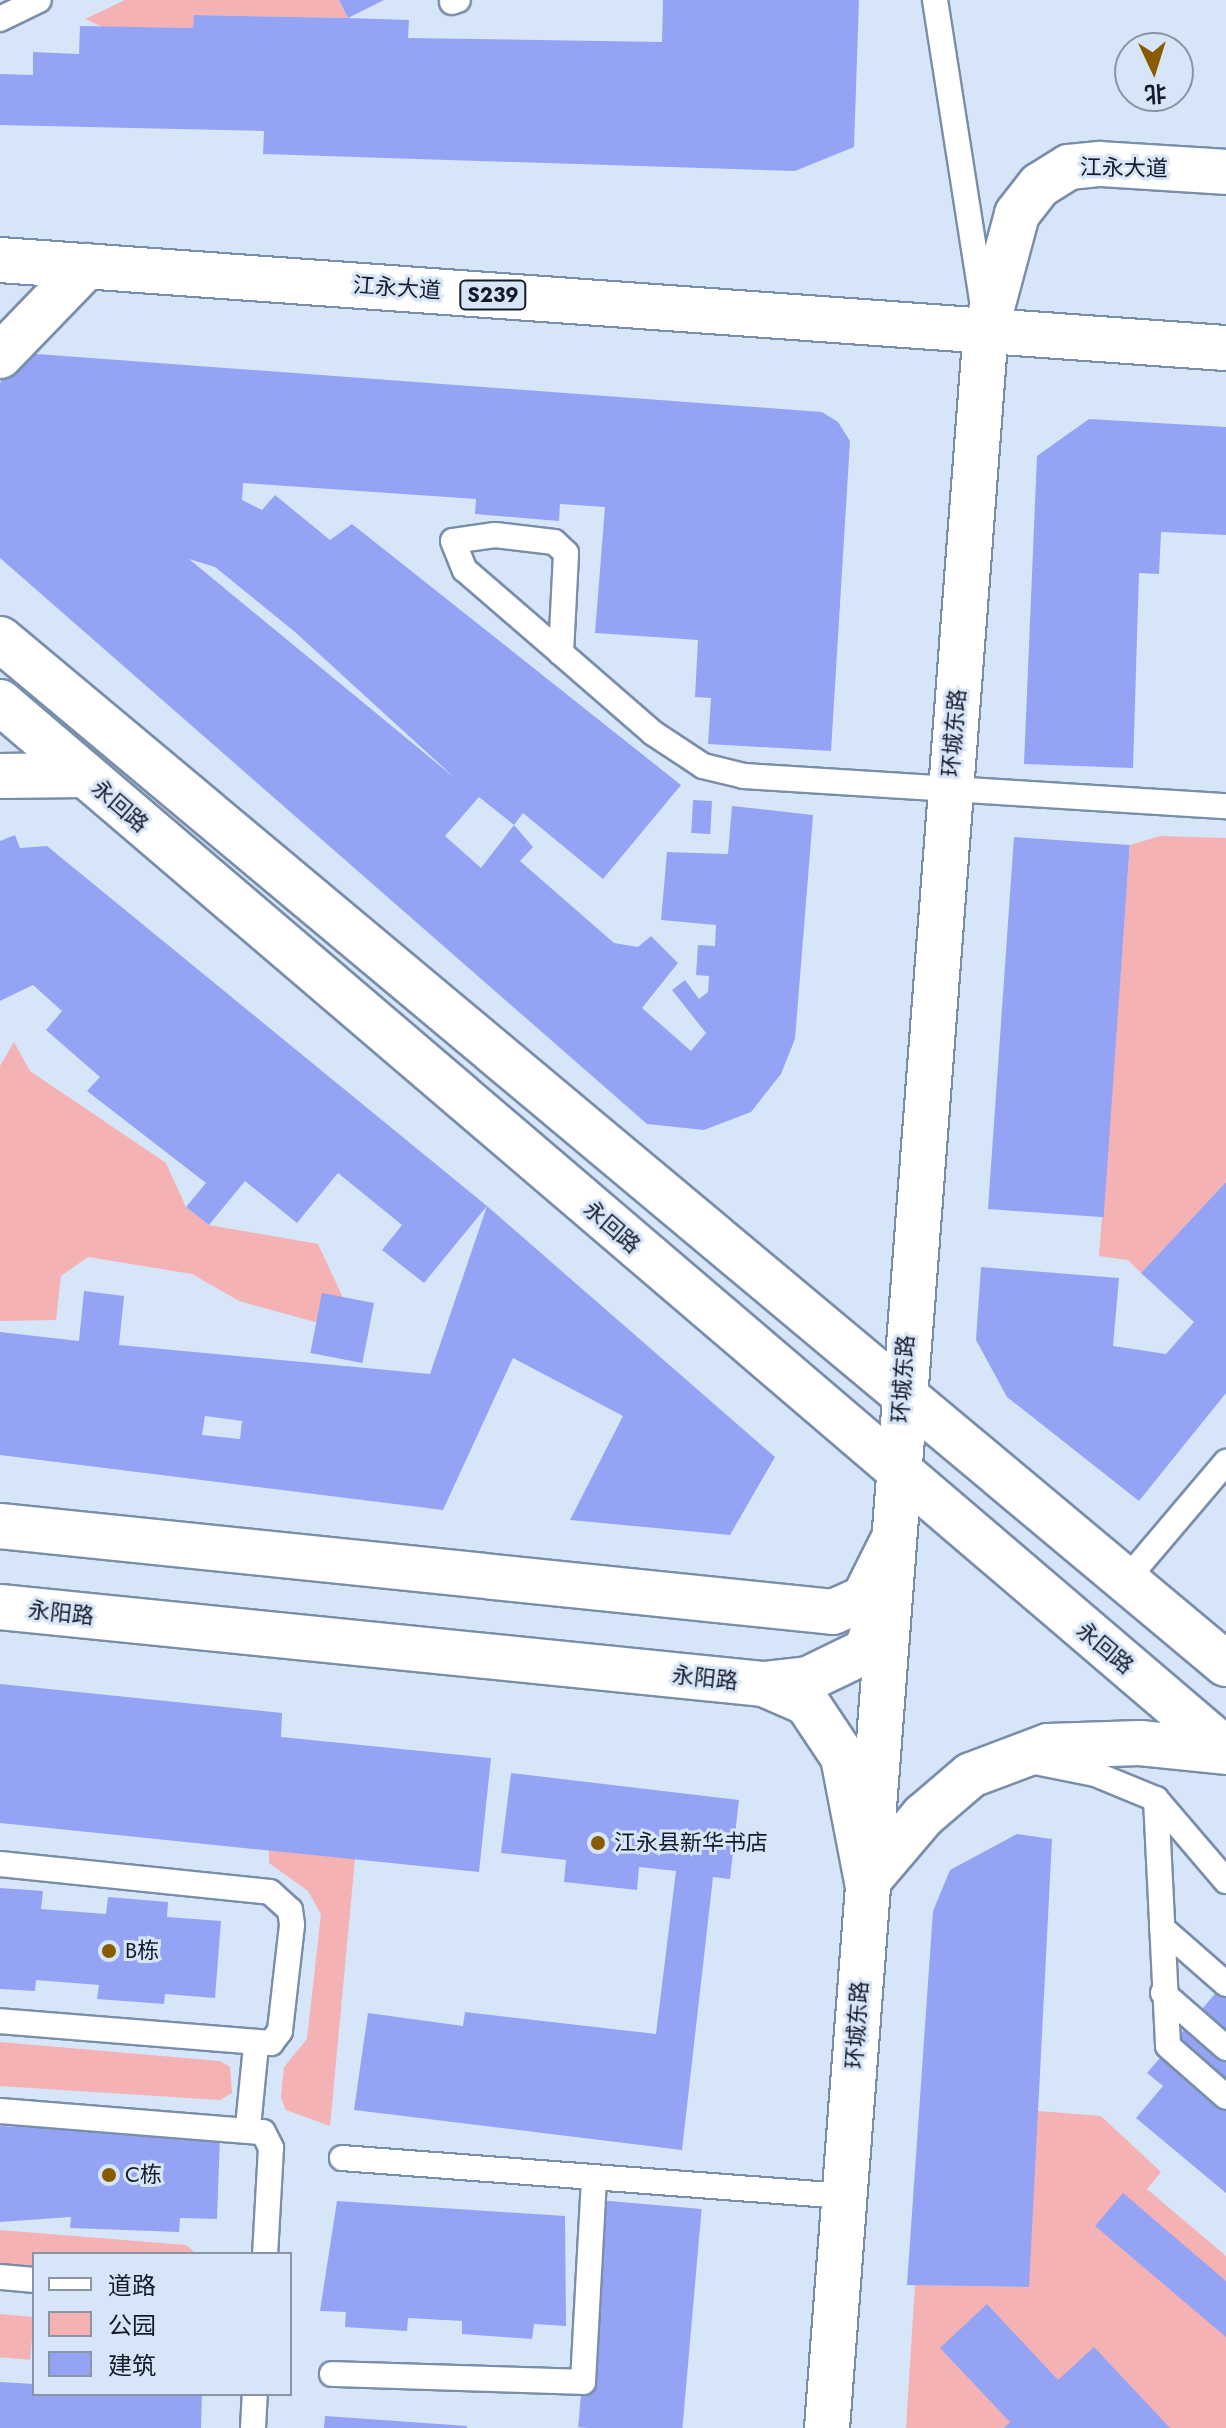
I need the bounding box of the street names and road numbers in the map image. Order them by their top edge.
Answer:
street label: 江永大道 [1080,154,1168,182]
street label: 江永大道 [352,272,442,304]
road number: S239 [459,279,527,311]
street label: 环城东路 [937,688,971,778]
street label: 永回路 [86,774,154,838]
street label: 永回路 [578,1195,646,1259]
street label: 环城东路 [887,1334,919,1424]
street label: 永阳路 [27,1596,95,1630]
street label: 永回路 [1071,1617,1139,1679]
street label: 永阳路 [671,1661,739,1695]
street label: 环城东路 [841,1980,873,2070]

